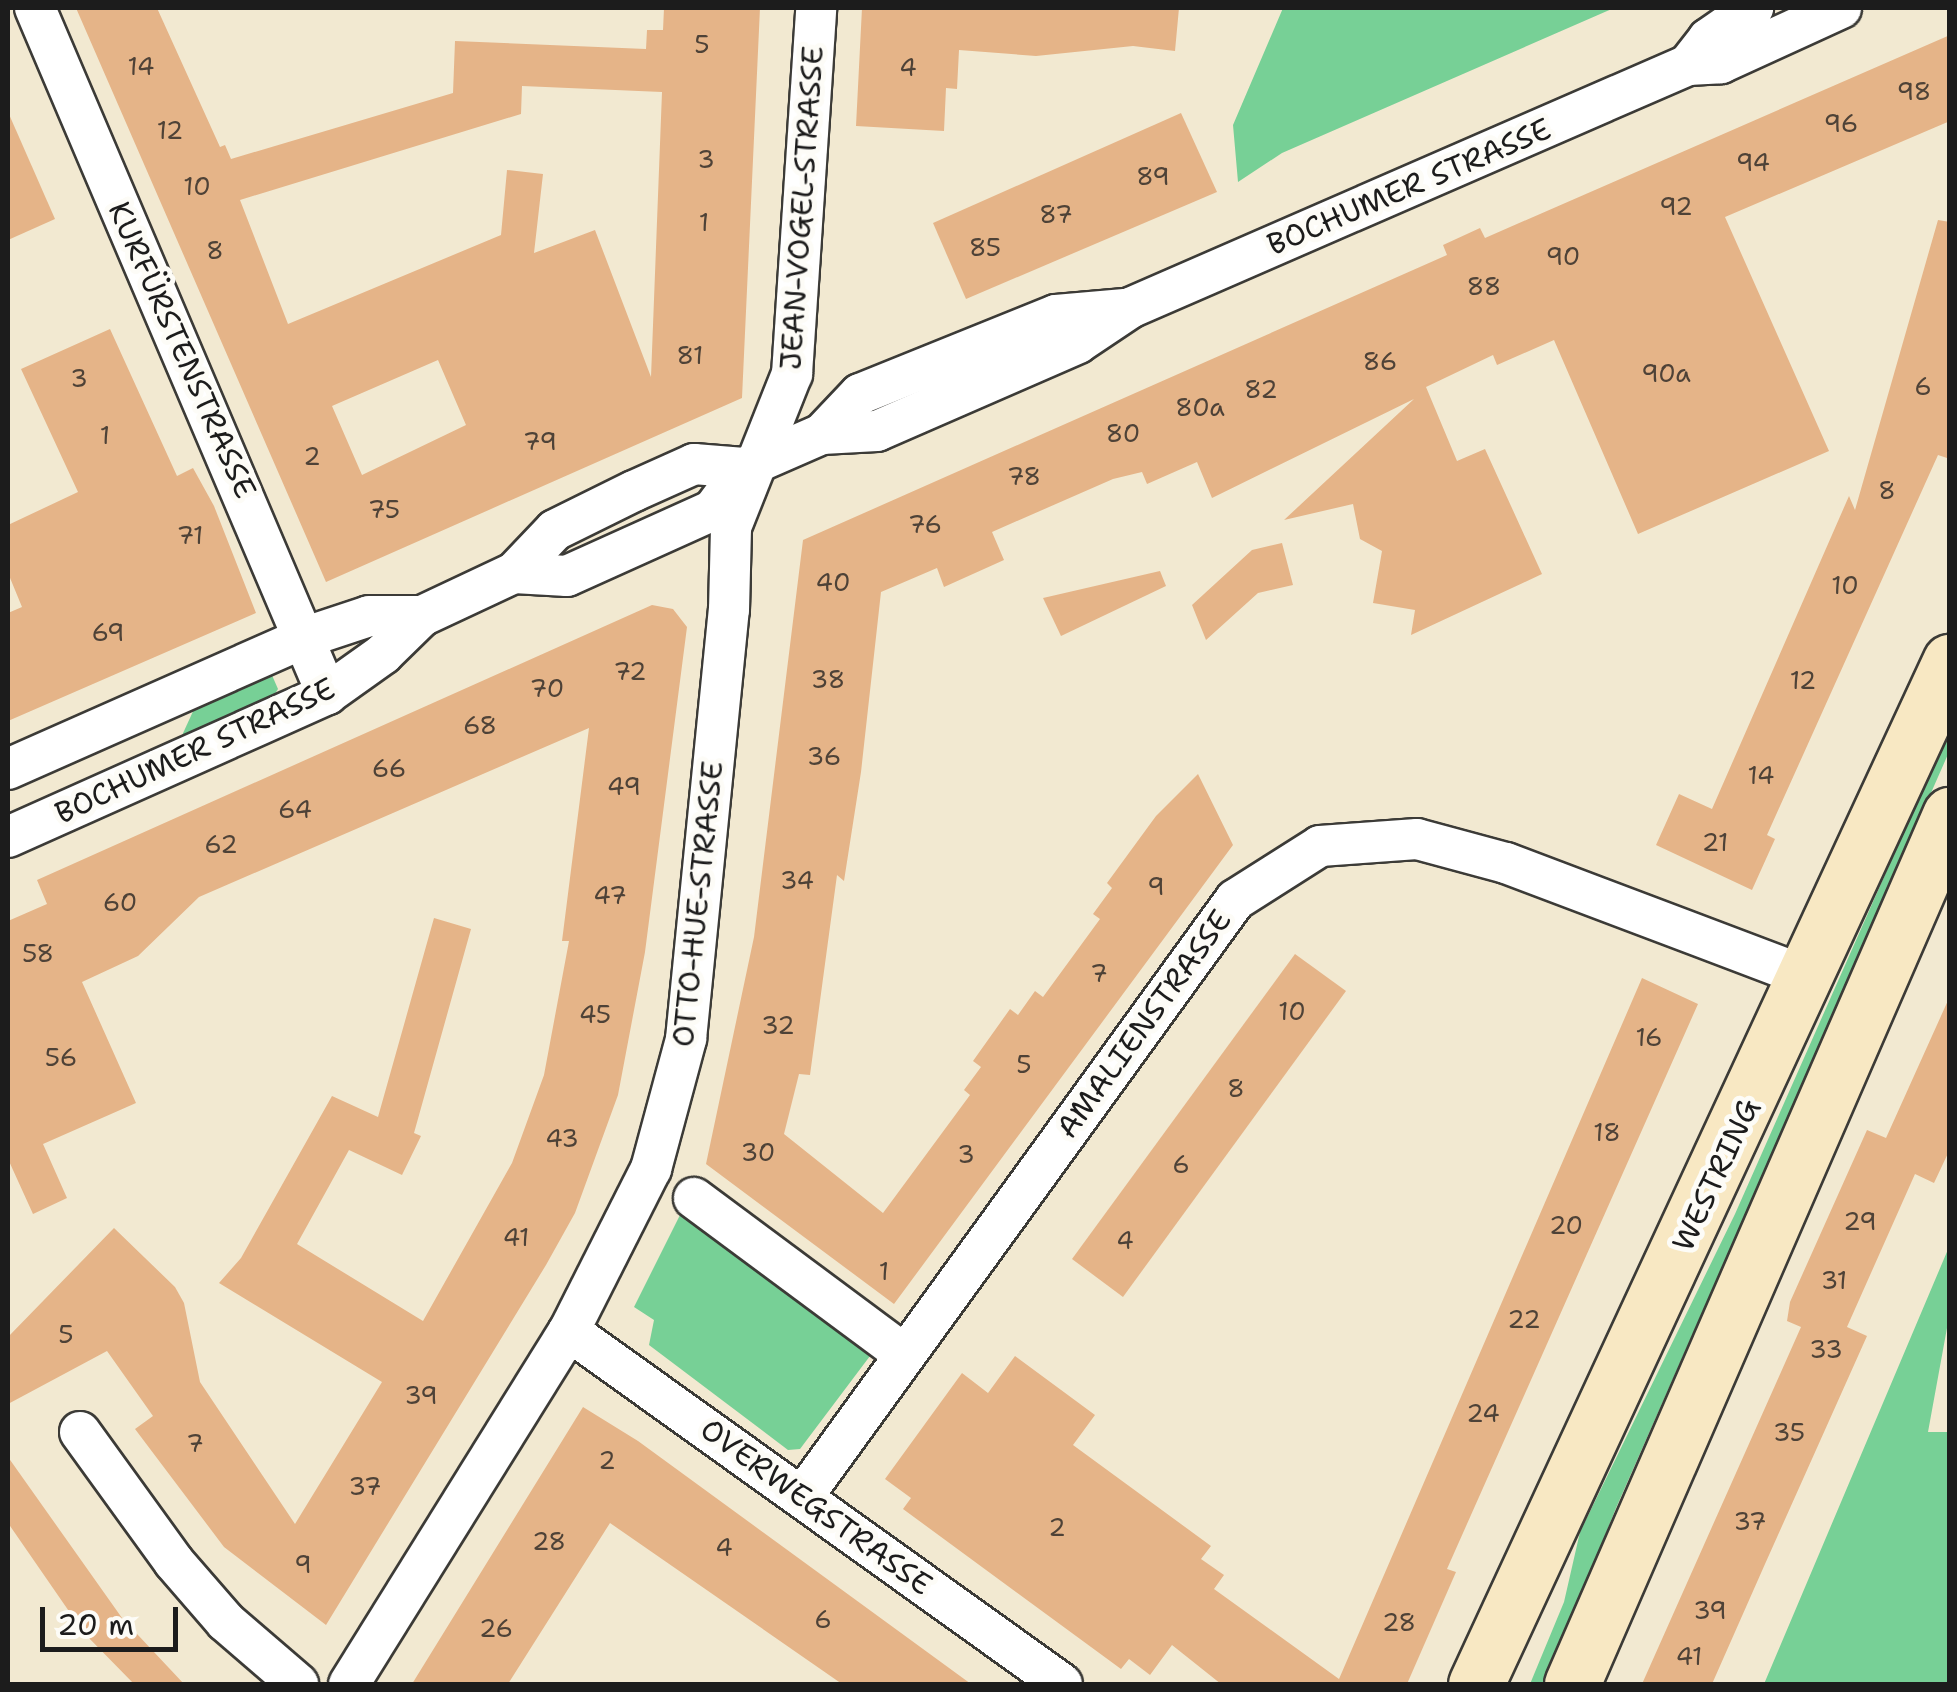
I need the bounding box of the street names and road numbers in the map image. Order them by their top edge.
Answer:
street label: JEAN-VOGEL-STRASSE [773,45,831,371]
street label: BOCHUMER STRASSE [1262,111,1556,263]
street label: KURFÜRSTENSTRASSE [100,196,264,504]
street label: BOCHUMER STRASSE [49,670,341,832]
street label: OTTO-HUE-STRASSE [665,759,731,1049]
street label: AMALIENSTRASSE [1049,903,1239,1145]
street label: WESTRING [1665,1093,1767,1257]
street label: OVERWEGSTRASSE [693,1411,939,1603]

